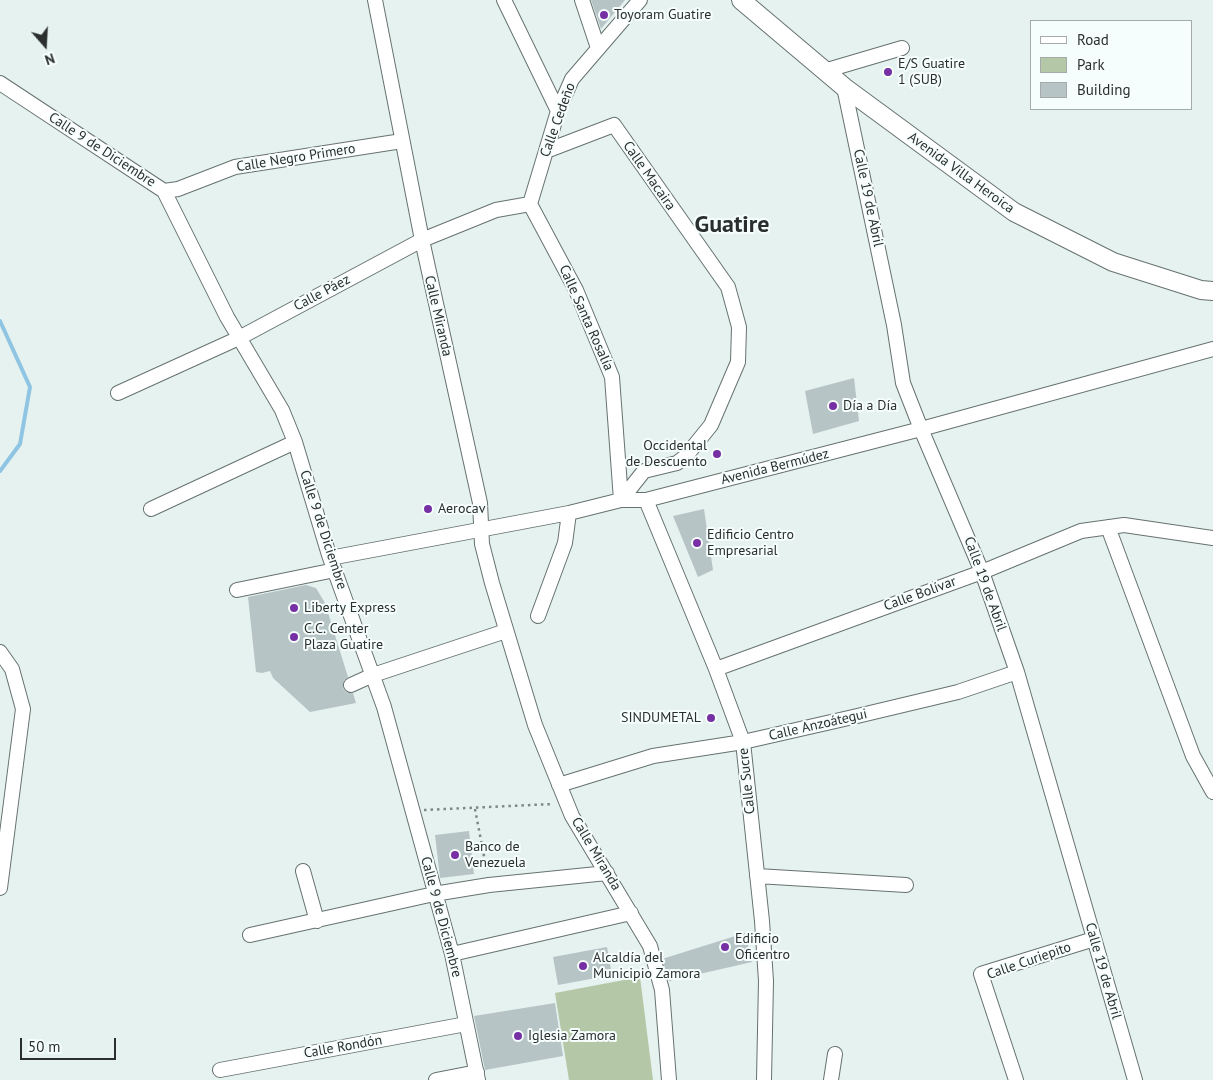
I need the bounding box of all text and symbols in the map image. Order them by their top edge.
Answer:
place label: Toyoram Guatire [614,7,711,23]
marker: Toyoram Guatire [598,9,610,21]
north arrow [20,20,70,70]
legend [1030,20,1193,110]
text: Road [1077,30,1109,49]
text: N [43,49,57,69]
text: Park [1077,55,1105,74]
place label: E/S Guatire 1 (SUB) [898,56,965,88]
marker: E/S Guatire 1 (SUB) [882,66,894,78]
street label: Calle Cedeño [537,80,579,160]
text: Building [1077,80,1131,99]
street label: Calle 9 de Diciembre [45,109,159,191]
street label: Avenida Villa Heroica [905,129,1017,217]
street label: Calle Macaira [619,138,679,214]
street label: Calle Negro Primero [235,140,357,176]
street label: Calle 19 de Abril [849,148,887,248]
district label: Guatire [695,211,769,239]
street label: Calle Santa Rosalía [555,263,617,373]
street label: Calle Páez [291,271,353,315]
street label: Calle Miranda [421,274,455,358]
place label: Día a Día [843,398,897,414]
marker: Día a Día [827,400,839,412]
place label: Occidental de Descuento [626,438,707,471]
street label: Avenida Bermúdez [719,445,831,489]
marker: Occidental de Descuento [711,448,723,460]
street label: Calle 9 de Diciembre [296,468,350,592]
place label: Aerocav [438,501,485,517]
marker: Aerocav [422,503,434,515]
place label: Edificio Centro Empresarial [707,527,794,560]
street label: Calle 19 de Abril [960,534,1010,634]
marker: Edificio Centro Empresarial [691,537,703,549]
street label: Calle Bolívar [882,573,958,615]
place label: Liberty Express [304,600,396,616]
marker: Liberty Express [288,602,300,614]
place label: C.C. Center Plaza Guatire [304,621,383,654]
marker: C.C. Center Plaza Guatire [288,631,300,643]
street label: Calle Anzoátegui [767,706,869,744]
place label: SINDUMETAL [621,710,701,726]
marker: SINDUMETAL [705,712,717,724]
street label: Calle Sucre [735,747,759,815]
street label: Calle Miranda [568,814,624,894]
place label: Banco de Venezuela [465,839,526,872]
marker: Banco de Venezuela [449,849,461,861]
street label: Calle 9 de Diciembre [417,855,465,979]
street label: Calle 19 de Abril [1081,921,1125,1021]
place label: Edificio Oficentro [735,931,790,964]
street label: Calle Curiepito [985,939,1073,983]
marker: Edificio Oficentro [719,941,731,953]
place label: Alcaldía del Municipio Zamora [593,950,701,982]
marker: Alcaldía del Municipio Zamora [577,960,589,972]
scale bar [22,1028,119,1060]
place label: Iglesia Zamora [528,1028,616,1044]
marker: Iglesia Zamora [512,1030,524,1042]
street label: Calle Rondón [303,1032,383,1062]
text: 50 m [28,1037,61,1056]

